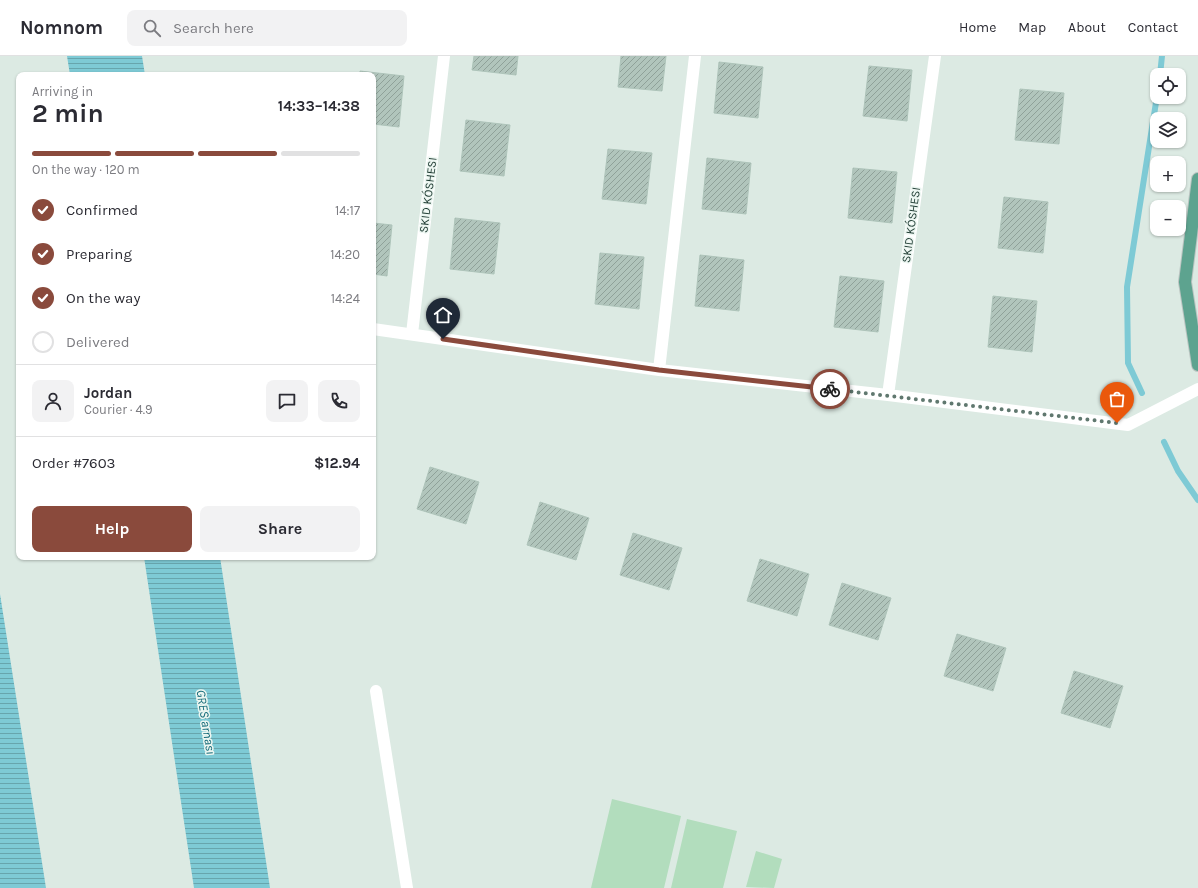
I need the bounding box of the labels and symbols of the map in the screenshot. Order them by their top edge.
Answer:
street label: SKID KÓSHESI [415,156,440,234]
street label: SKID KÓSHESI [898,186,923,264]
pin [426,298,460,339]
courier [810,369,850,409]
pin [1100,382,1134,423]
water label: GRES arnası [193,689,219,755]

